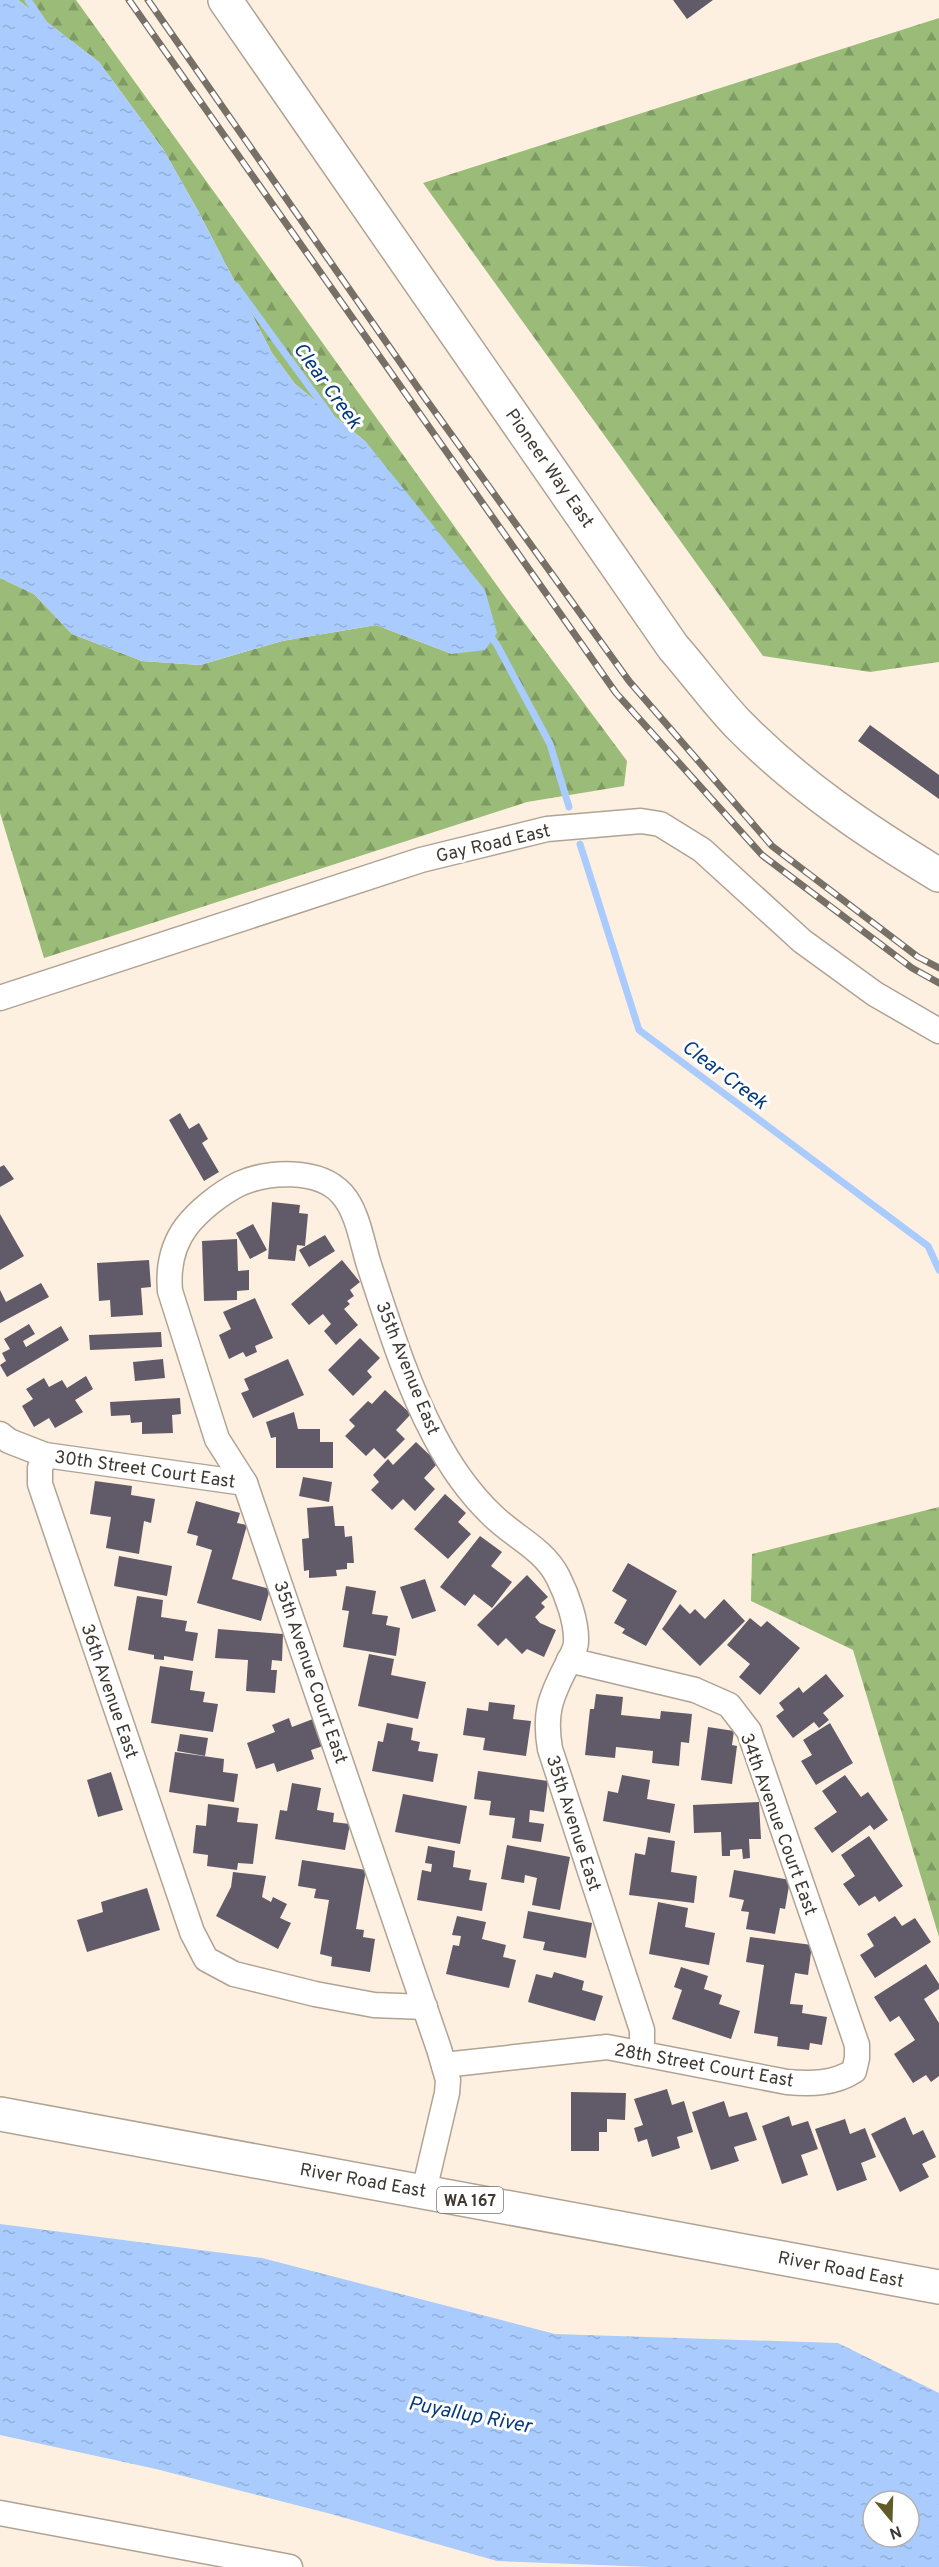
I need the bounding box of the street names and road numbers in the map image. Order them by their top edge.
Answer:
street label: Pioneer Way East [499,405,598,533]
street label: Gay Road East [434,820,553,869]
street label: 35th Avenue East [369,1299,444,1439]
street label: 30th Street Court East [53,1446,237,1495]
street label: 35th Avenue Court East [267,1578,352,1767]
street label: 36th Avenue East [75,1621,142,1762]
street label: 34th Avenue Court East [734,1730,821,1919]
street label: 35th Avenue East [540,1753,605,1894]
street label: 28th Street Court East [612,2039,795,2094]
street label: River Road East [298,2159,428,2204]
road number: WA 167 [437,2187,503,2213]
street label: River Road East [776,2247,906,2294]

